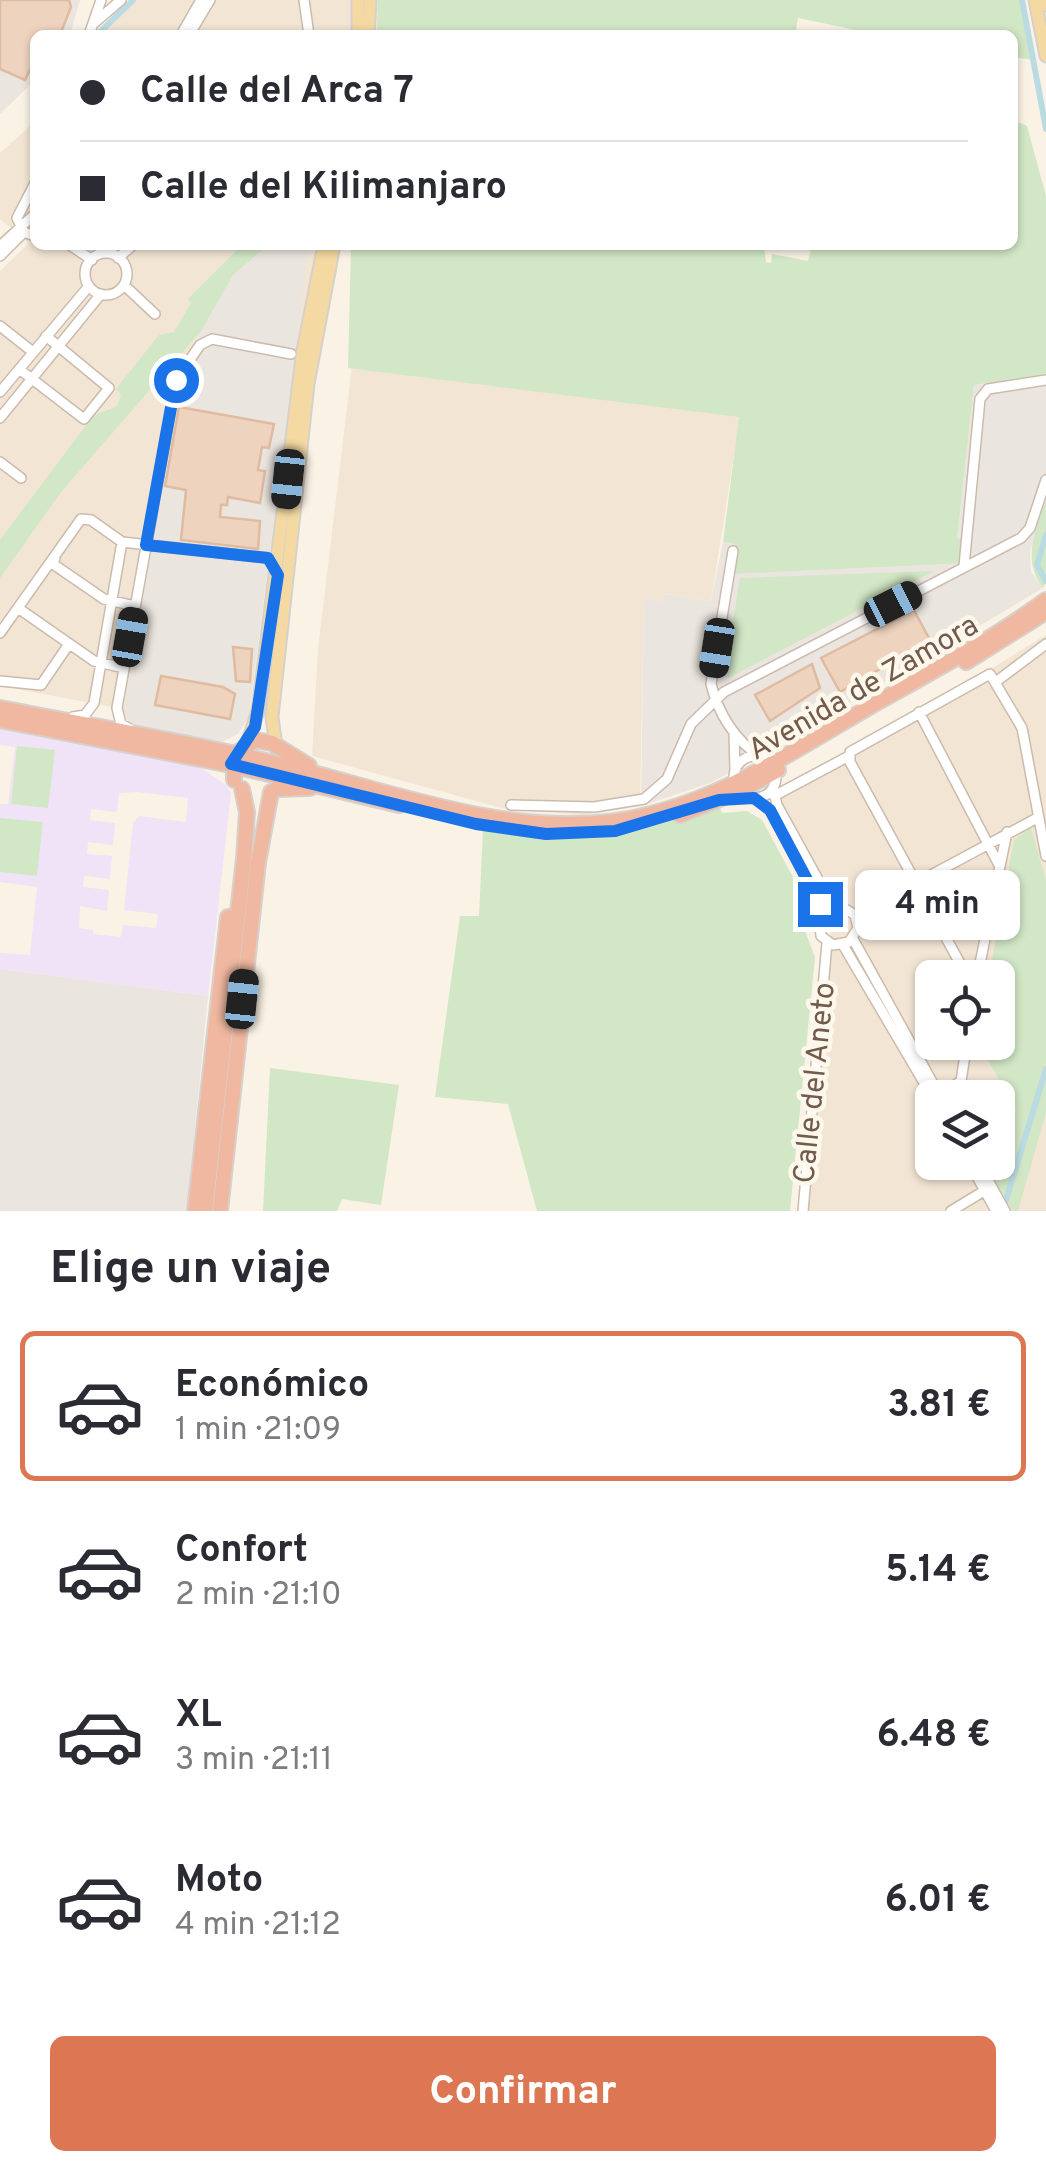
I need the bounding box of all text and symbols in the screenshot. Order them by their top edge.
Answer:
text: Calle del Arca 7 [140,68,414,117]
text: Calle del Kilimanjaro [140,164,507,213]
route start [154,358,199,403]
car [270,448,306,510]
car [859,577,927,631]
car [110,605,150,669]
street label: Avenida de Zamora [742,608,986,770]
car [697,616,737,680]
callout: 4 min [855,869,1020,939]
route end [798,882,843,927]
text: 4 min [895,885,980,925]
map controls [915,960,1015,1180]
button: locate [915,960,1015,1060]
car [224,968,260,1030]
street label: Calle del Aneto [787,981,845,1185]
button: layers [915,1080,1015,1180]
text: Elige un viaje [50,1242,331,1299]
icon: car [55,1361,145,1451]
text: Económico [175,1362,369,1411]
text: 3.81 € [887,1382,991,1431]
text: 1 min · 21:09 [175,1411,341,1451]
icon: car [55,1526,145,1616]
text: Confort [175,1527,308,1576]
text: 5.14 € [885,1547,991,1596]
text: 2 min · 21:10 [175,1576,342,1616]
icon: car [55,1691,145,1781]
text: XL [175,1692,222,1741]
text: 6.48 € [876,1712,991,1761]
text: 3 min · 21:11 [175,1741,333,1781]
icon: car [55,1856,145,1946]
text: Moto [175,1857,263,1906]
text: 6.01 € [885,1877,991,1926]
text: 4 min · 21:12 [175,1906,341,1946]
button: Confirmar [50,2036,996,2151]

